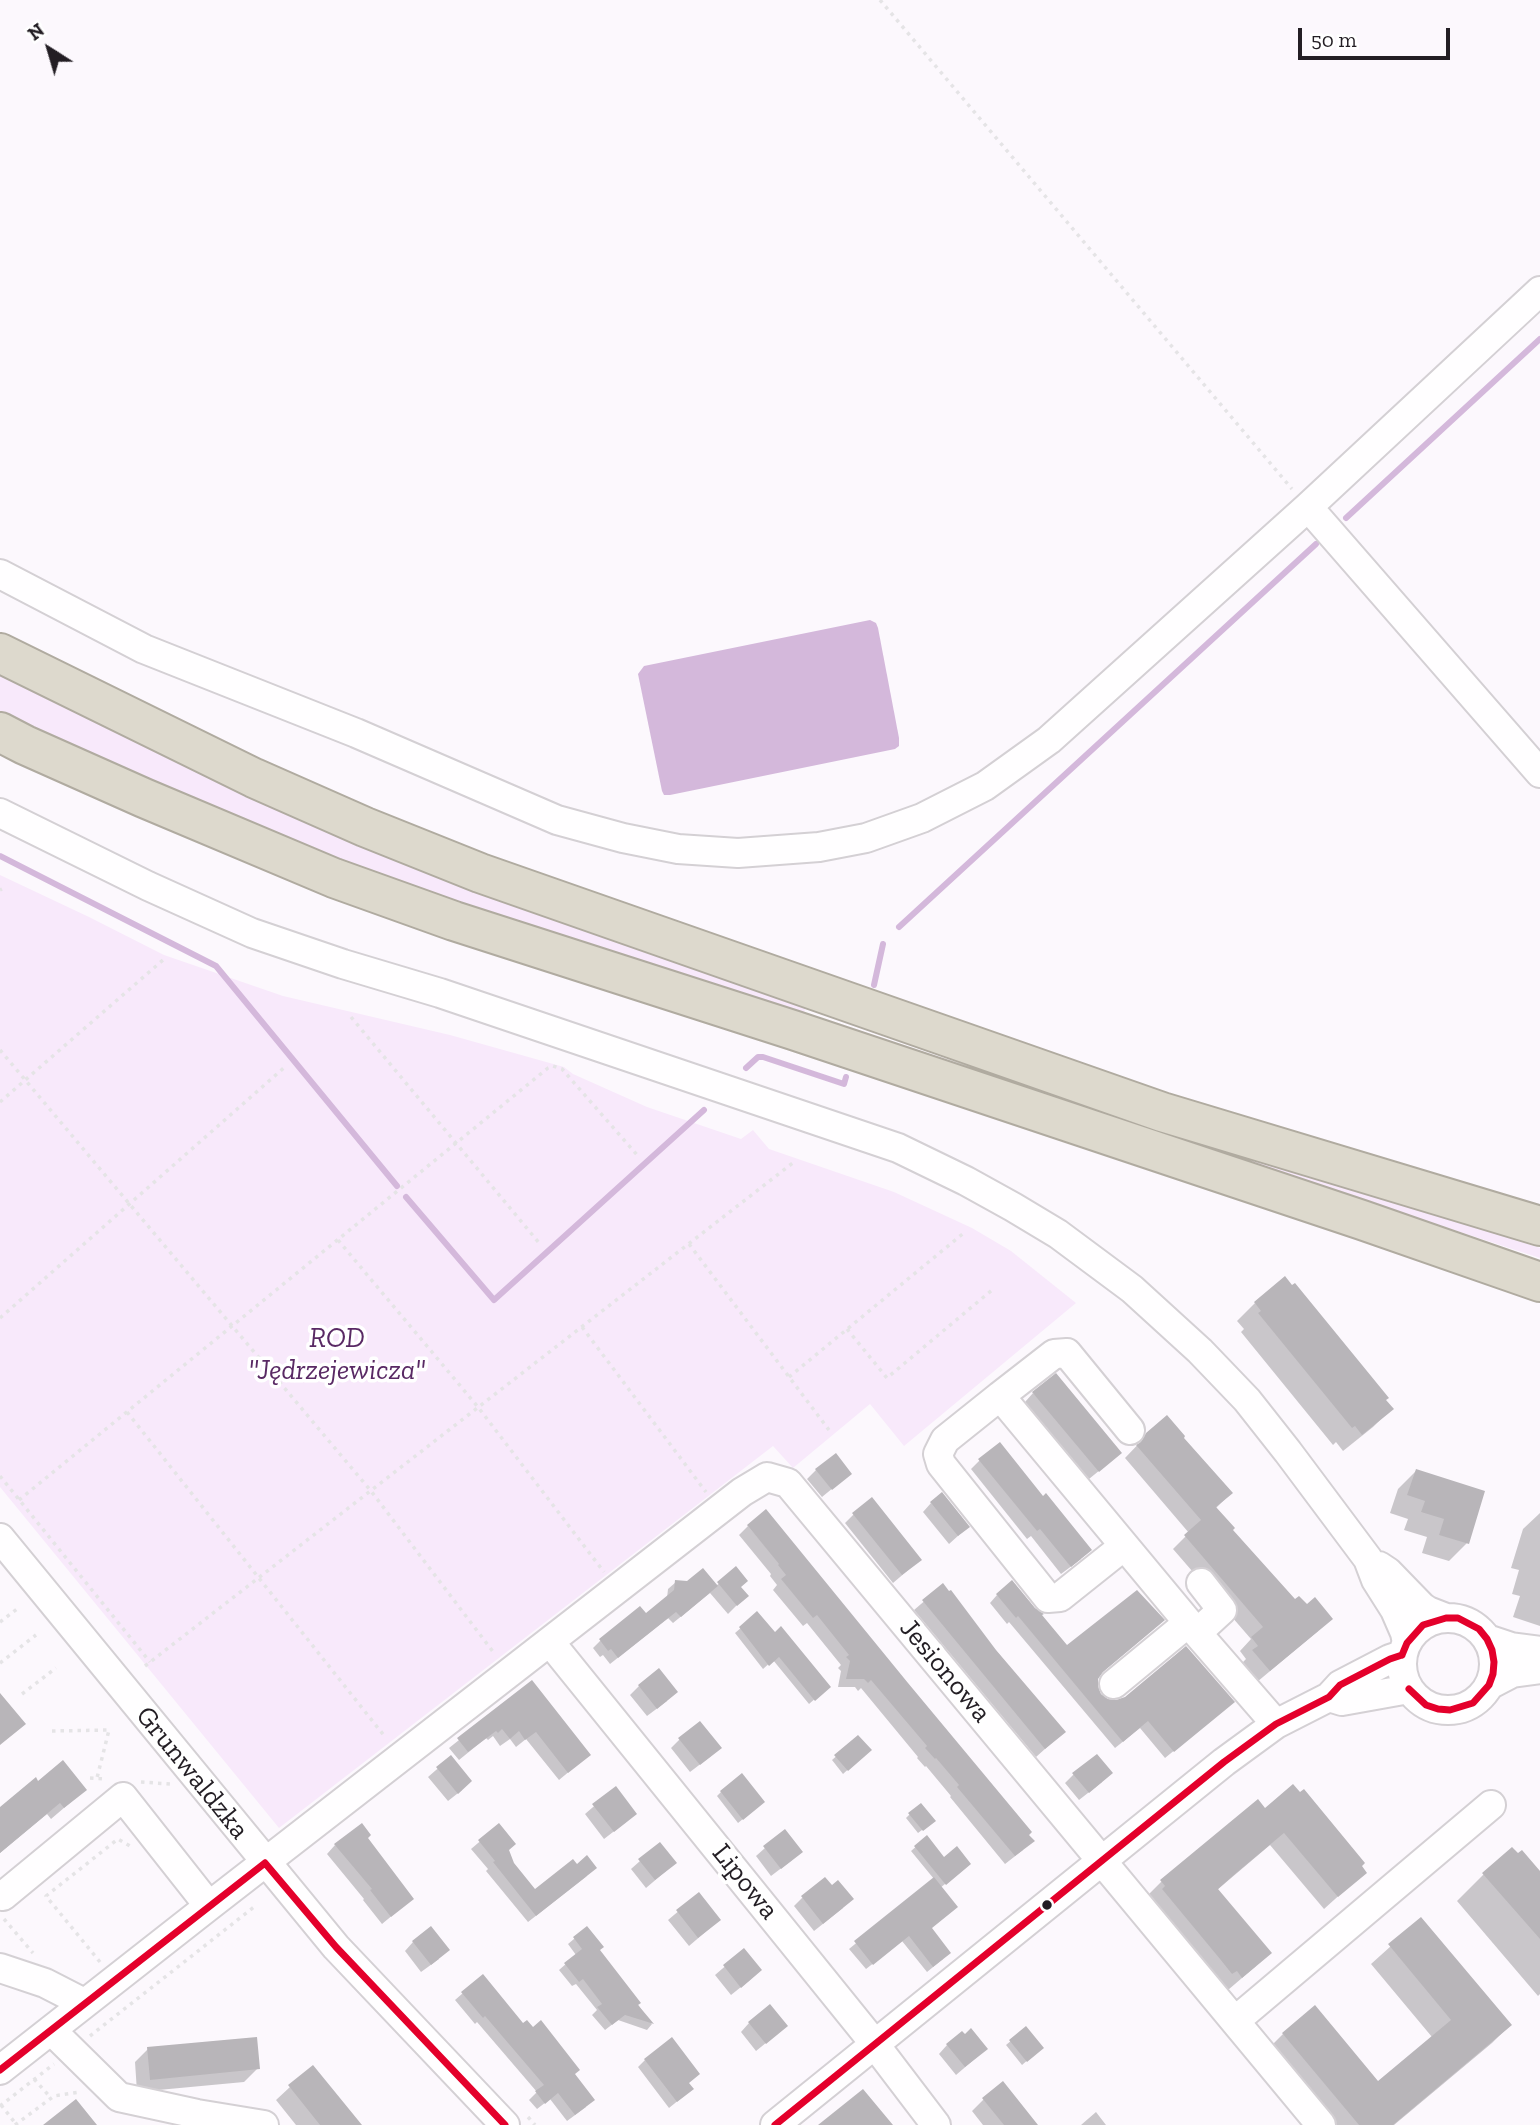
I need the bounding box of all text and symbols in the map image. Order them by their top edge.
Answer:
north arrow [14,14,84,84]
scale bar [1302,14,1454,58]
text: N [23,18,49,45]
text: 50 m [1311,27,1357,52]
park label: ROD "Jędrzejewicza" [249,1322,425,1388]
street label: Jesionowa [892,1612,998,1730]
street label: Grunwaldzka [128,1700,256,1846]
street label: Lipowa [704,1837,786,1927]
unlabelled marker [1040,1898,1054,1912]

